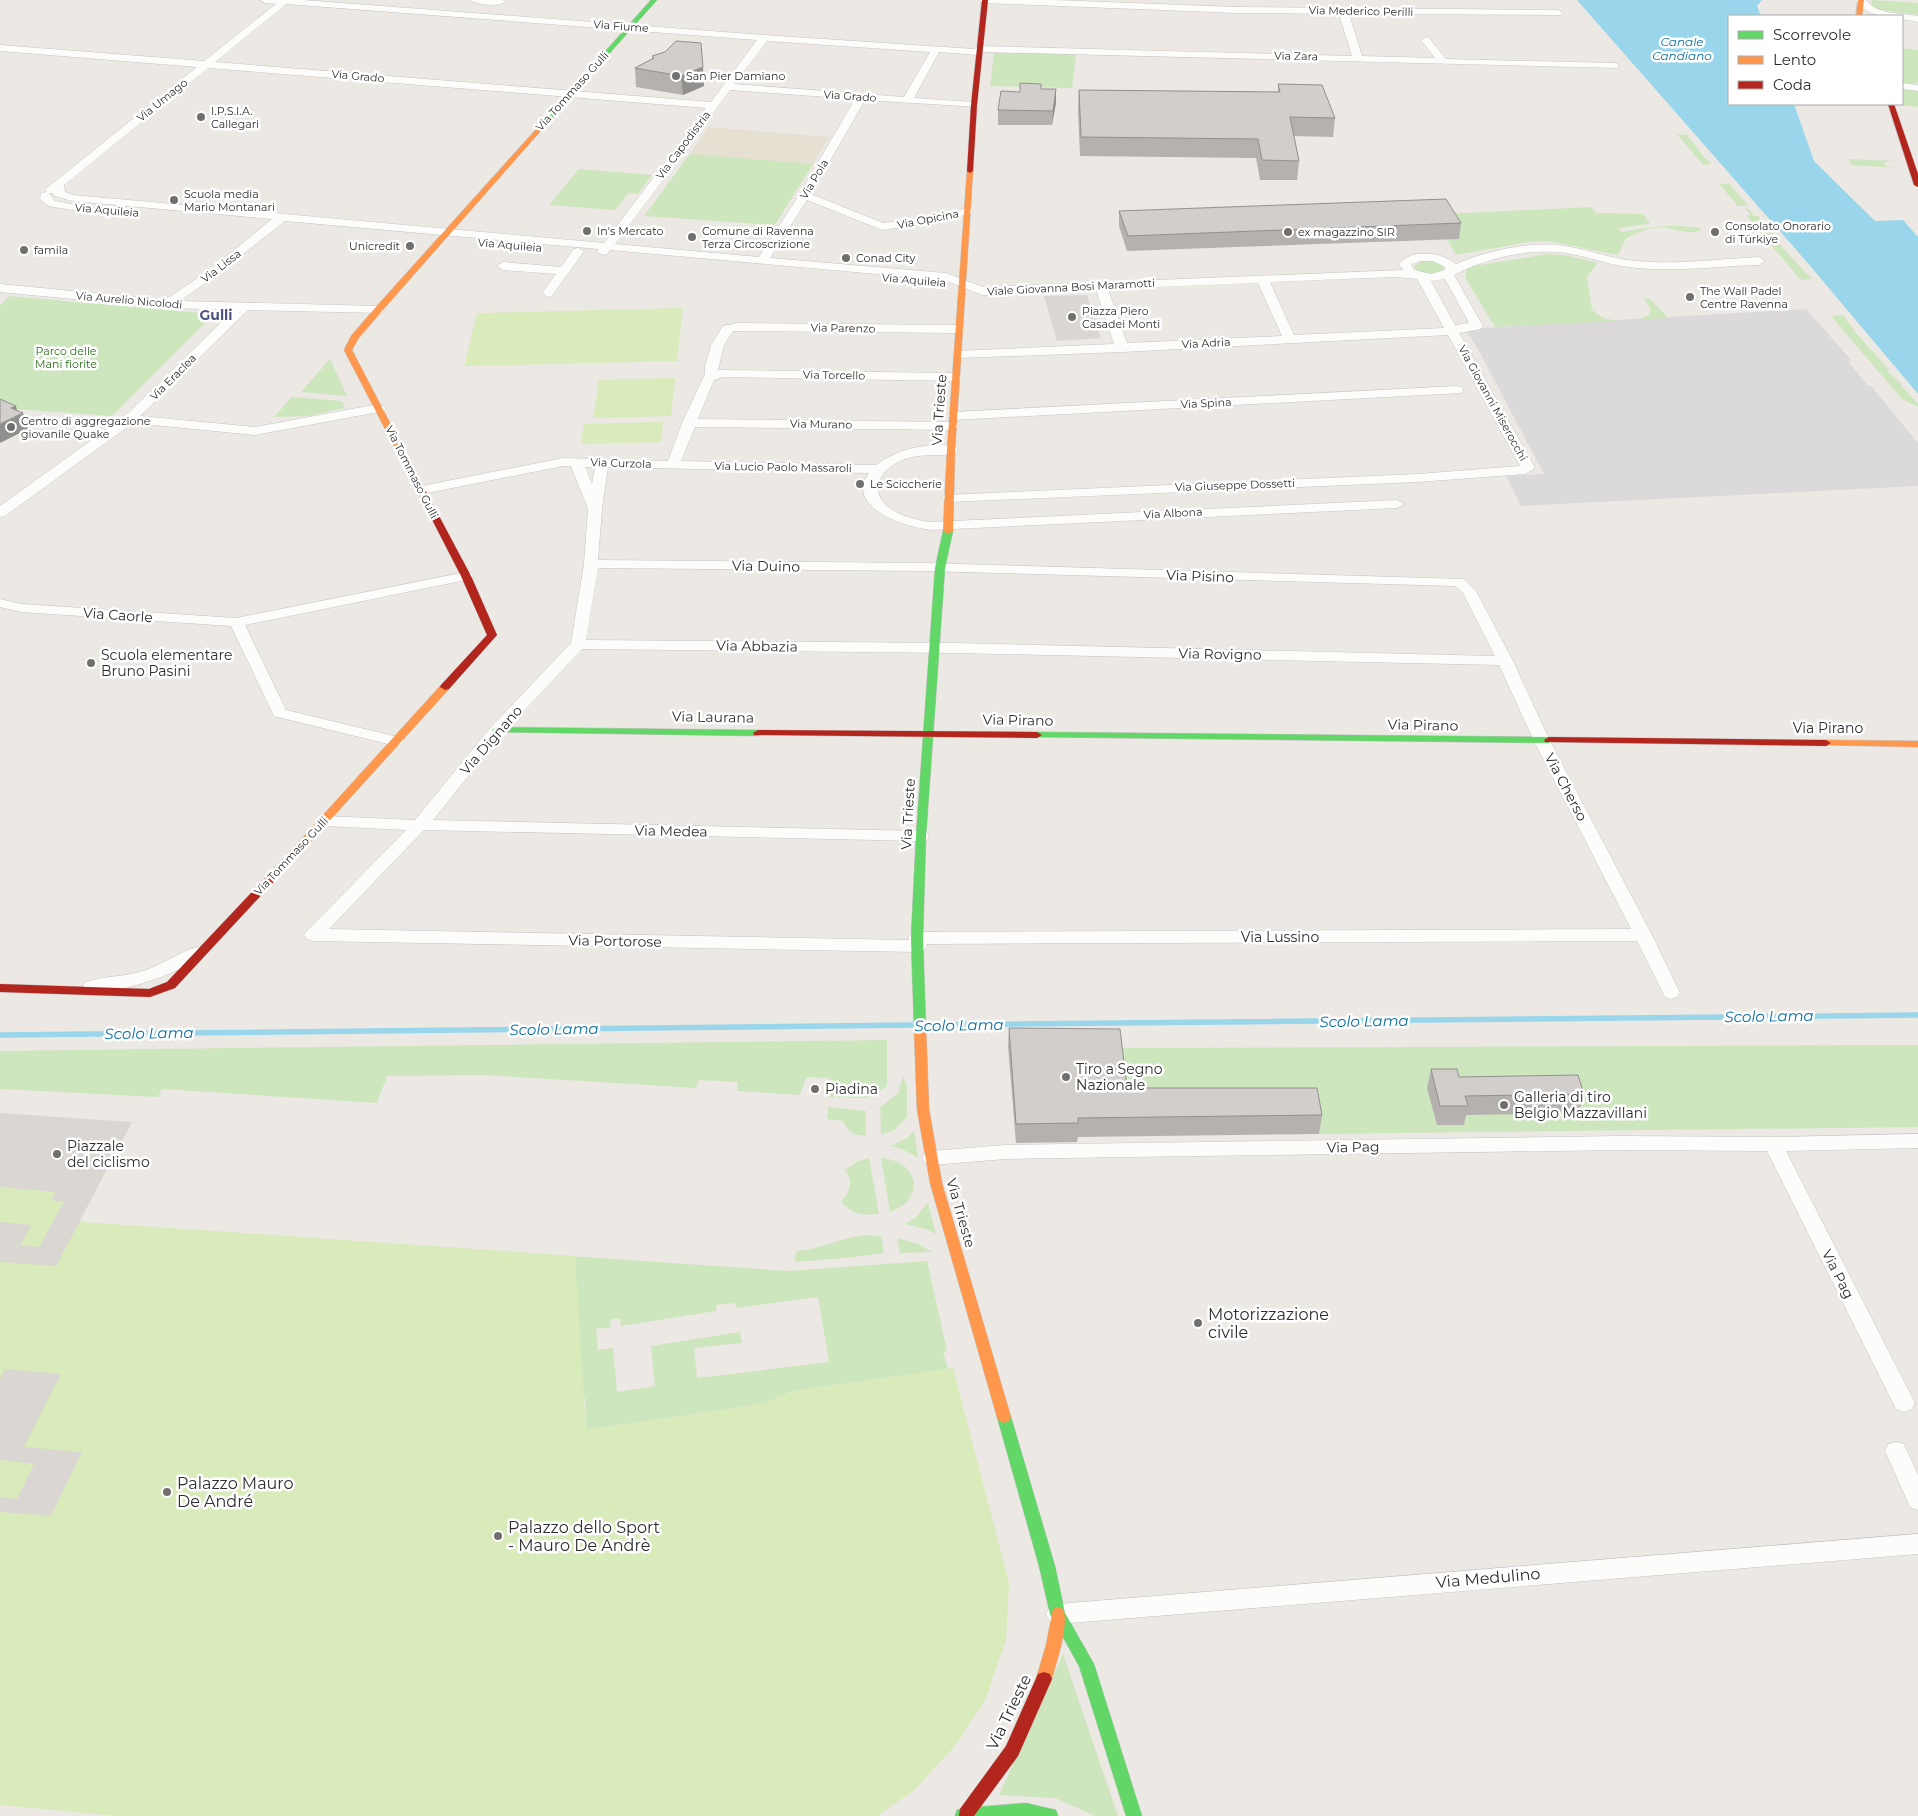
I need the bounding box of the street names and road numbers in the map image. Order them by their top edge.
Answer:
street label: Via Mederico Perilli [1308,3,1414,19]
street label: Via Fiume [593,17,649,35]
street label: Via Tommaso Gulli [533,48,611,134]
street label: Via Zara [1274,49,1318,63]
street label: Via Grado [331,67,385,85]
street label: Via Umago [134,75,190,125]
street label: Via Grado [823,87,877,105]
street label: Via Capodistria [653,108,713,182]
street label: Via Pola [797,157,831,201]
street label: Via Aquileia [74,200,140,220]
street label: Via Opicina [896,206,960,232]
street label: Via Aquileia [477,235,543,255]
street label: Via Lissa [198,246,244,286]
street label: Via Aquileia [881,270,947,290]
street label: Viale Giovanna Bosi Maramotti [987,276,1155,298]
street label: Via Aurelio Nicolodi [75,288,183,312]
street label: Via Parenzo [810,320,876,336]
street label: Via Adria [1181,335,1231,351]
street label: Via Giovanni Miserocchi [1455,343,1531,463]
street label: Via Eraclea [147,351,199,403]
street label: Via Torcello [803,367,865,383]
street label: Via Trieste [928,374,950,446]
street label: Via Spina [1180,395,1232,411]
street label: Via Murano [790,416,852,432]
street label: Via Tommaso Gulli [383,423,441,521]
street label: Via Curzola [590,455,652,471]
street label: Via Lucio Paolo Massaroli [714,459,852,475]
street label: Via Giuseppe Dossetti [1175,476,1295,494]
street label: Via Albona [1143,504,1203,522]
street label: Via Duino [732,556,800,576]
street label: Via Pisino [1166,566,1234,586]
street label: Via Caorle [83,604,153,626]
street label: Via Abbazia [716,636,798,656]
street label: Via Rovigno [1178,644,1262,664]
street label: Via Dignano [456,701,526,778]
street label: Via Laurana [672,707,754,727]
street label: Via Pirano [983,710,1054,730]
street label: Via Pirano [1388,715,1459,735]
street label: Via Pirano [1793,719,1864,737]
street label: Via Cherso [1541,750,1591,824]
street label: Via Trieste [897,778,919,850]
street label: Via Tommaso Gulli [251,814,331,898]
street label: Via Medea [634,821,708,841]
street label: Via Lussino [1241,928,1319,946]
street label: Via Portorose [568,931,662,951]
street label: Via Pag [1326,1138,1380,1156]
street label: Via Trieste [942,1176,980,1250]
street label: Via Pag [1818,1246,1858,1302]
street label: Via Medulino [1435,1564,1541,1592]
street label: Via Trieste [983,1671,1035,1753]

